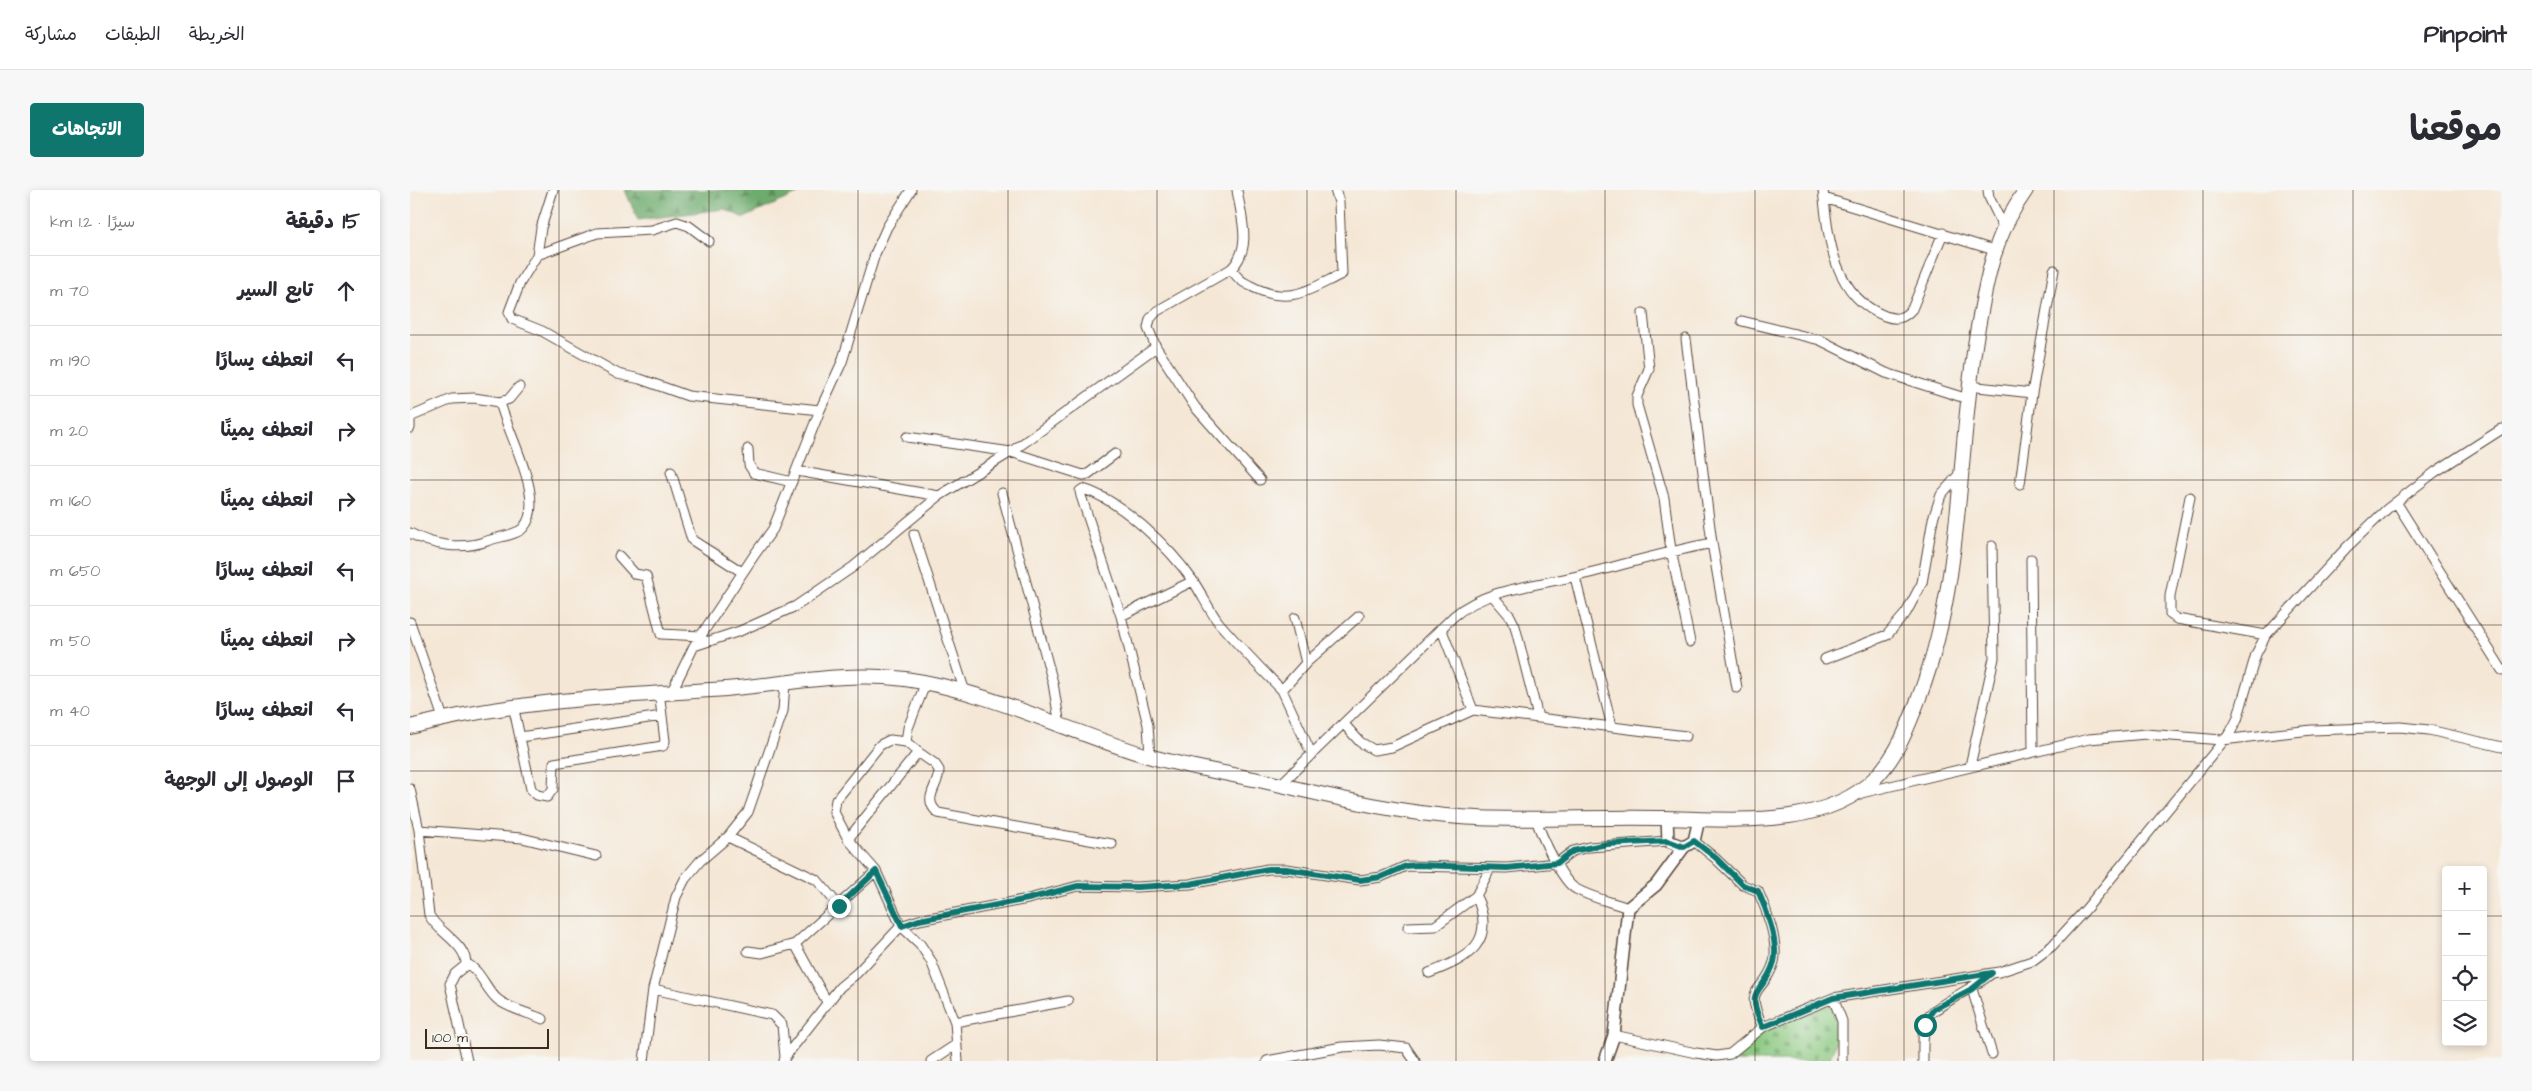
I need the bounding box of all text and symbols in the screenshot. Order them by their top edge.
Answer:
text: Pinpoint [2424,18,2507,52]
text: مشاركة [25,22,77,47]
text: الطبقات [105,22,161,47]
text: الخريطة [189,22,245,47]
button: الاتجاهات [30,103,144,157]
text: موقعنا [2409,105,2502,154]
text: 15 دقيقة [286,207,360,236]
text: سيرًا · 1.2 km [50,211,135,233]
text: تابع السير [238,277,313,304]
icon: ahead [332,277,360,305]
text: 70 m [50,280,89,302]
text: انعطف يسارًا [216,347,313,374]
icon: left [332,347,360,375]
text: 190 m [50,350,90,372]
text: انعطف يمينًا [221,417,313,444]
icon: right [332,417,360,445]
text: 20 m [50,420,88,442]
text: انعطف يمينًا [221,487,313,514]
icon: right [332,487,360,515]
text: 160 m [50,490,91,512]
text: انعطف يسارًا [216,557,313,584]
icon: left [332,557,360,585]
text: 650 m [50,560,100,582]
text: انعطف يمينًا [221,627,313,654]
icon: right [332,627,360,655]
text: 50 m [50,630,90,652]
text: انعطف يسارًا [216,697,313,724]
icon: left [332,697,360,725]
text: 40 m [50,700,90,722]
text: الوصول إلى الوجهة [164,767,313,794]
icon: arrive [332,767,360,795]
map controls [2442,866,2487,1046]
button: + [2442,866,2487,911]
route end [828,895,851,918]
button: − [2442,911,2487,956]
button: locate [2442,956,2487,1001]
button: layers [2442,1001,2487,1046]
route start [1914,1014,1937,1037]
scale bar [425,1026,549,1049]
text: 100 m [432,1028,468,1048]

